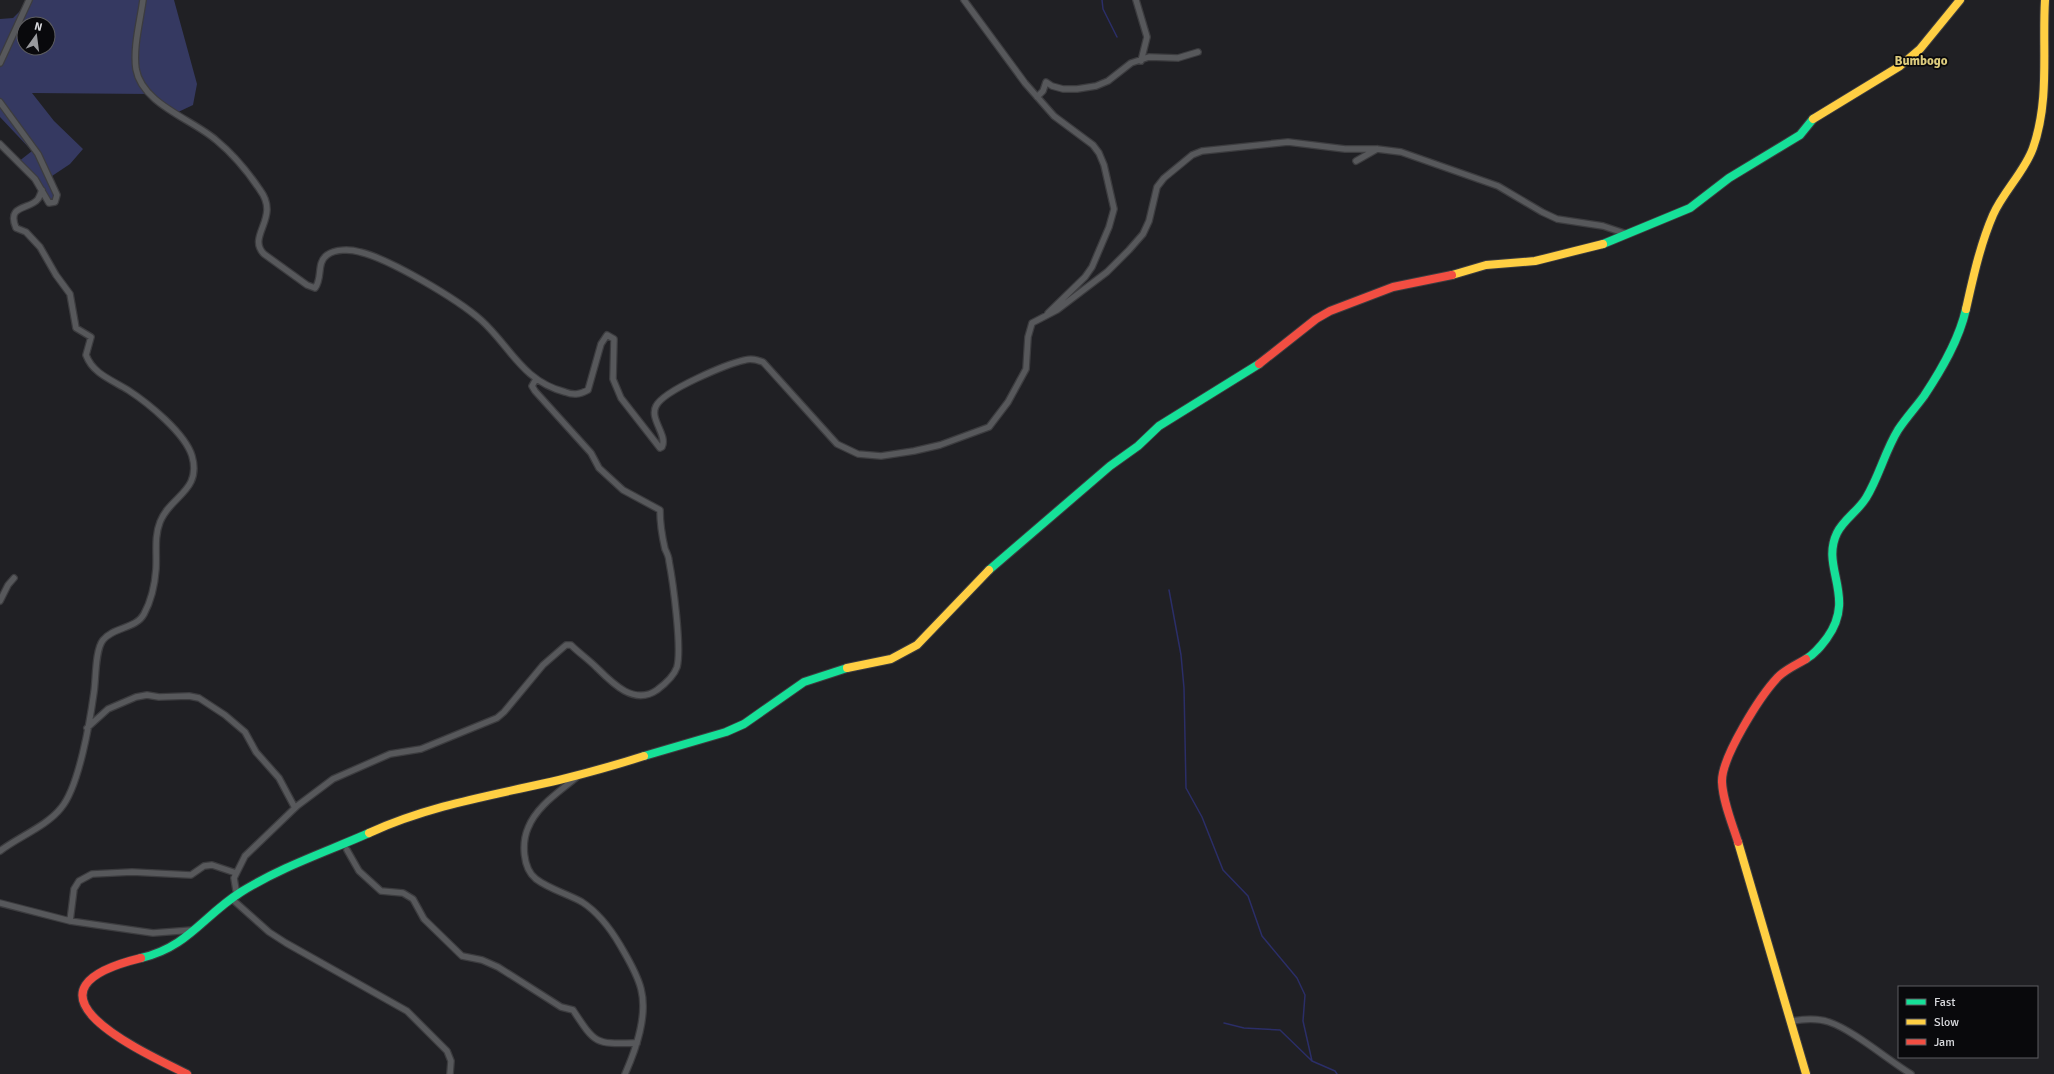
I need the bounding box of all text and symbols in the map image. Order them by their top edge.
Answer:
north arrow [16,16,56,56]
text: N [33,20,44,34]
district label: Bumbogo [1894,53,1948,69]
legend [1898,986,2038,1058]
text: Fast [1934,995,1955,1010]
text: Slow [1934,1015,1959,1030]
text: Jam [1934,1035,1955,1050]

